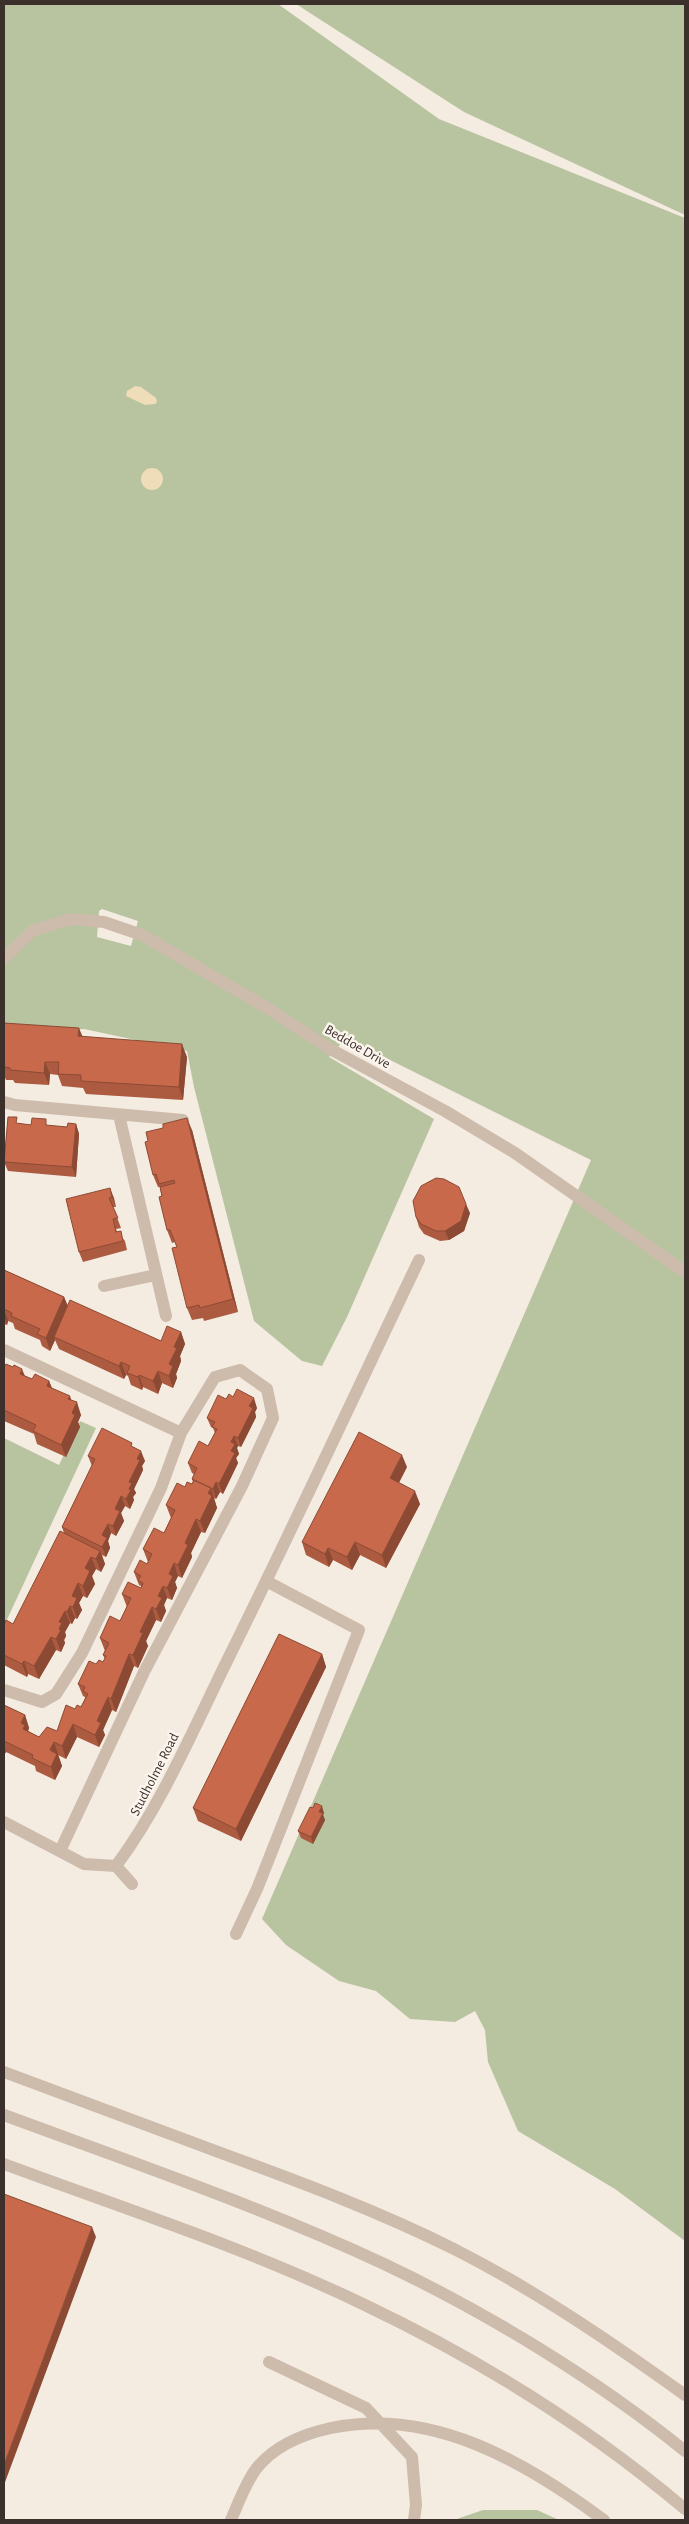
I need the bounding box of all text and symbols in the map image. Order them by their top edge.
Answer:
street label: Beddoe Drive [322,1023,393,1071]
street label: Studholme Road [128,1731,182,1818]

